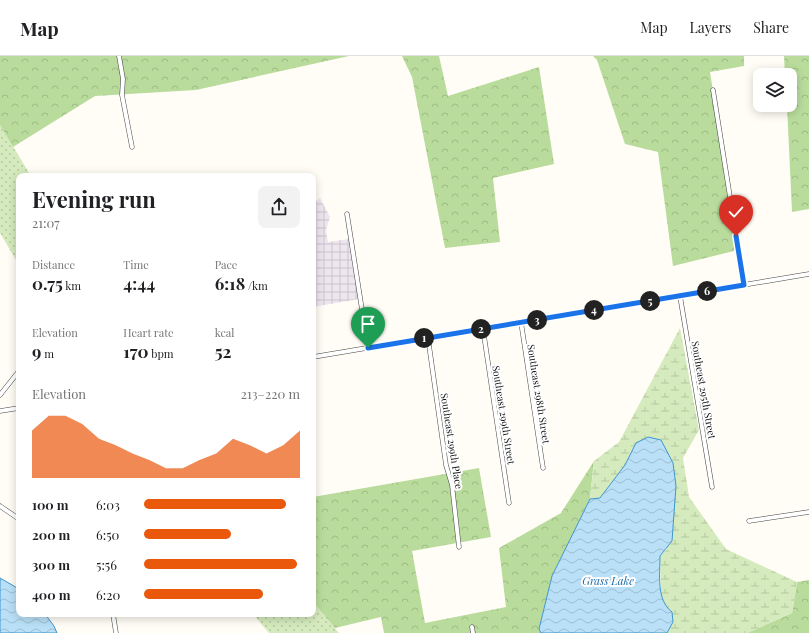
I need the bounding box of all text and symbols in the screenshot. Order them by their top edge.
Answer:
text: Map [20,15,59,41]
text: Map [640,18,668,37]
text: Layers [690,18,731,37]
text: Share [753,18,789,37]
map controls [753,68,797,112]
button: layers [753,68,797,112]
text: Evening run [32,184,156,214]
button: share [258,186,300,228]
pin [719,195,753,236]
icon: check [725,201,747,223]
text: 21:07 [32,214,60,231]
text: Distance [32,257,75,272]
text: Time [123,257,149,272]
text: Pace [215,257,237,272]
text: 0.75 [32,272,63,294]
text: 4:44 [123,272,155,294]
text: 6:18 [215,272,245,294]
text: km [63,278,81,293]
text: /km [245,278,268,293]
pin: 6 [697,281,717,301]
text: 6 [704,283,710,298]
pin: 5 [640,291,660,311]
text: 5 [647,293,653,308]
pin: 4 [584,300,604,320]
text: 4 [591,302,597,317]
pin [351,307,385,348]
pin: 3 [527,310,547,330]
text: 3 [534,312,540,327]
icon: arrive [357,313,379,335]
pin: 2 [471,319,491,339]
text: 2 [478,321,484,336]
text: Elevation [32,325,78,340]
text: Heart rate [123,325,174,340]
text: kcal [215,325,234,340]
pin: 1 [414,328,434,348]
text: 1 [422,330,426,345]
text: 9 [32,340,41,362]
text: 170 [123,340,149,362]
text: 52 [215,340,231,362]
street label: Southeast 295th Street [688,340,720,441]
street label: Southeast 298th Street [524,343,554,445]
text: m [41,346,54,361]
text: bpm [149,346,174,361]
street label: Southeast 299th Street [489,364,519,466]
text: Elevation [32,385,86,402]
text: 213–220 m [241,385,300,402]
street label: Southeast 299th Place [438,392,466,490]
text: 100 m [32,496,69,513]
text: 6:03 [96,496,120,513]
text: 200 m [32,526,70,543]
text: 6:50 [96,526,119,543]
text: 300 m [32,556,70,573]
text: 5:56 [96,556,117,573]
water label: Grass Lake [582,573,634,588]
text: 400 m [32,586,70,603]
text: 6:20 [96,586,120,603]

